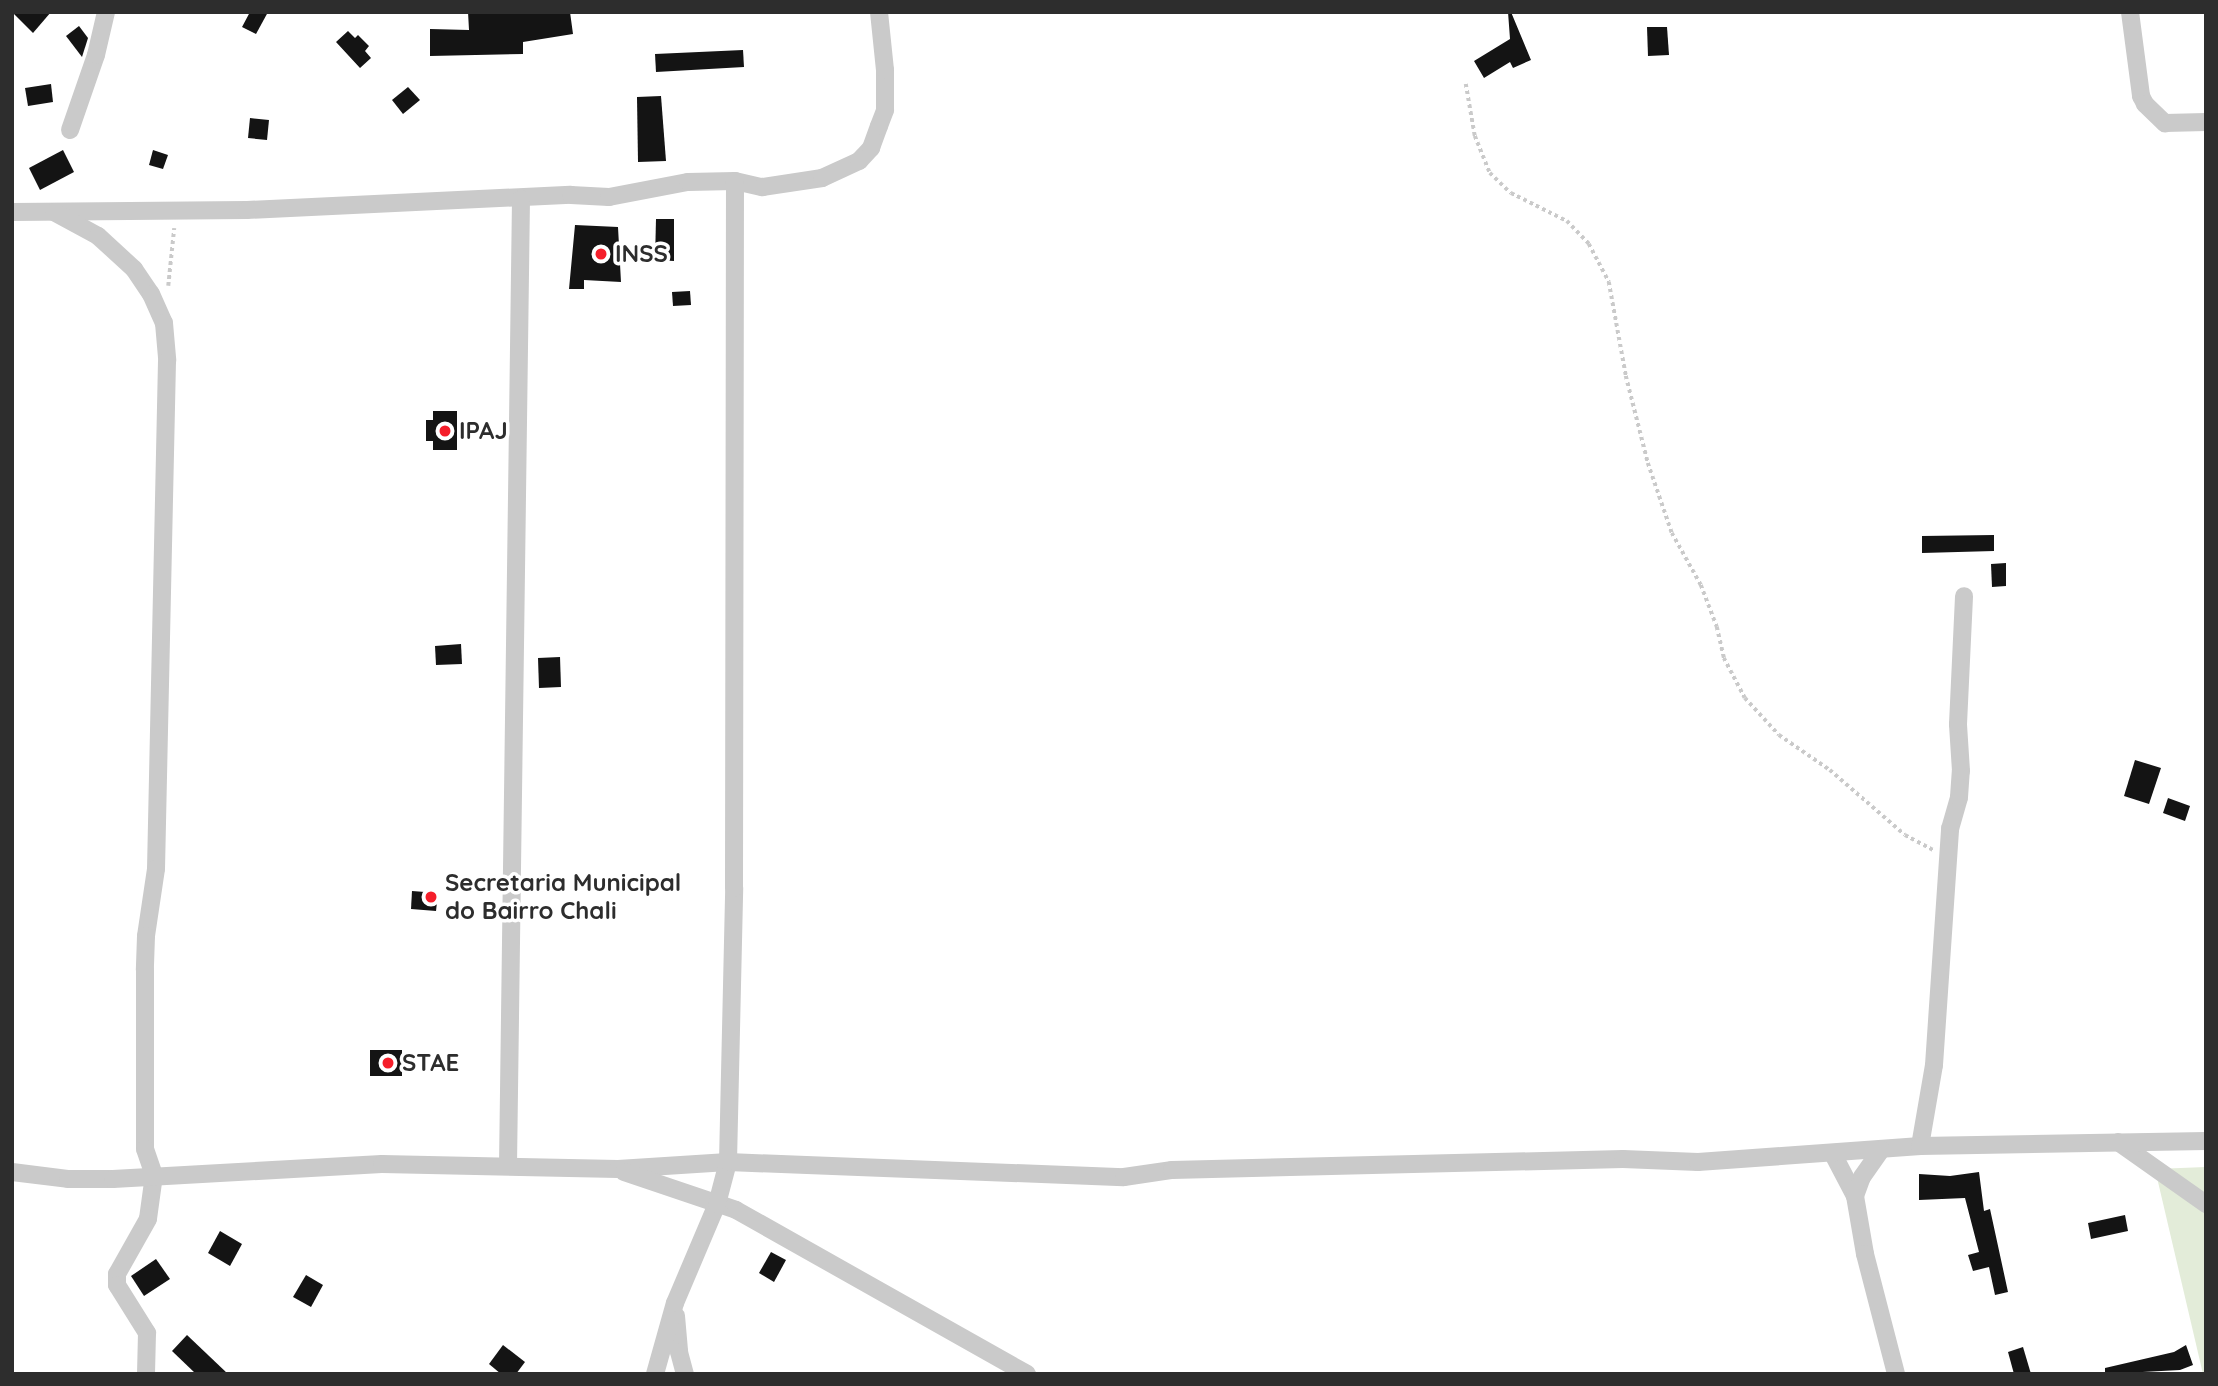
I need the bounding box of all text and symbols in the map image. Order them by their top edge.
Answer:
place label: INSS [615,240,668,268]
marker: INSS [593,246,609,262]
place label: IPAJ [459,417,508,445]
marker: IPAJ [437,423,453,439]
place label: Secretaria Municipal do Bairro Chali [445,869,681,925]
marker: Secretaria Municipal do Bairro Chali [423,889,439,905]
place label: STAE [402,1049,459,1077]
marker: STAE [380,1055,396,1071]

